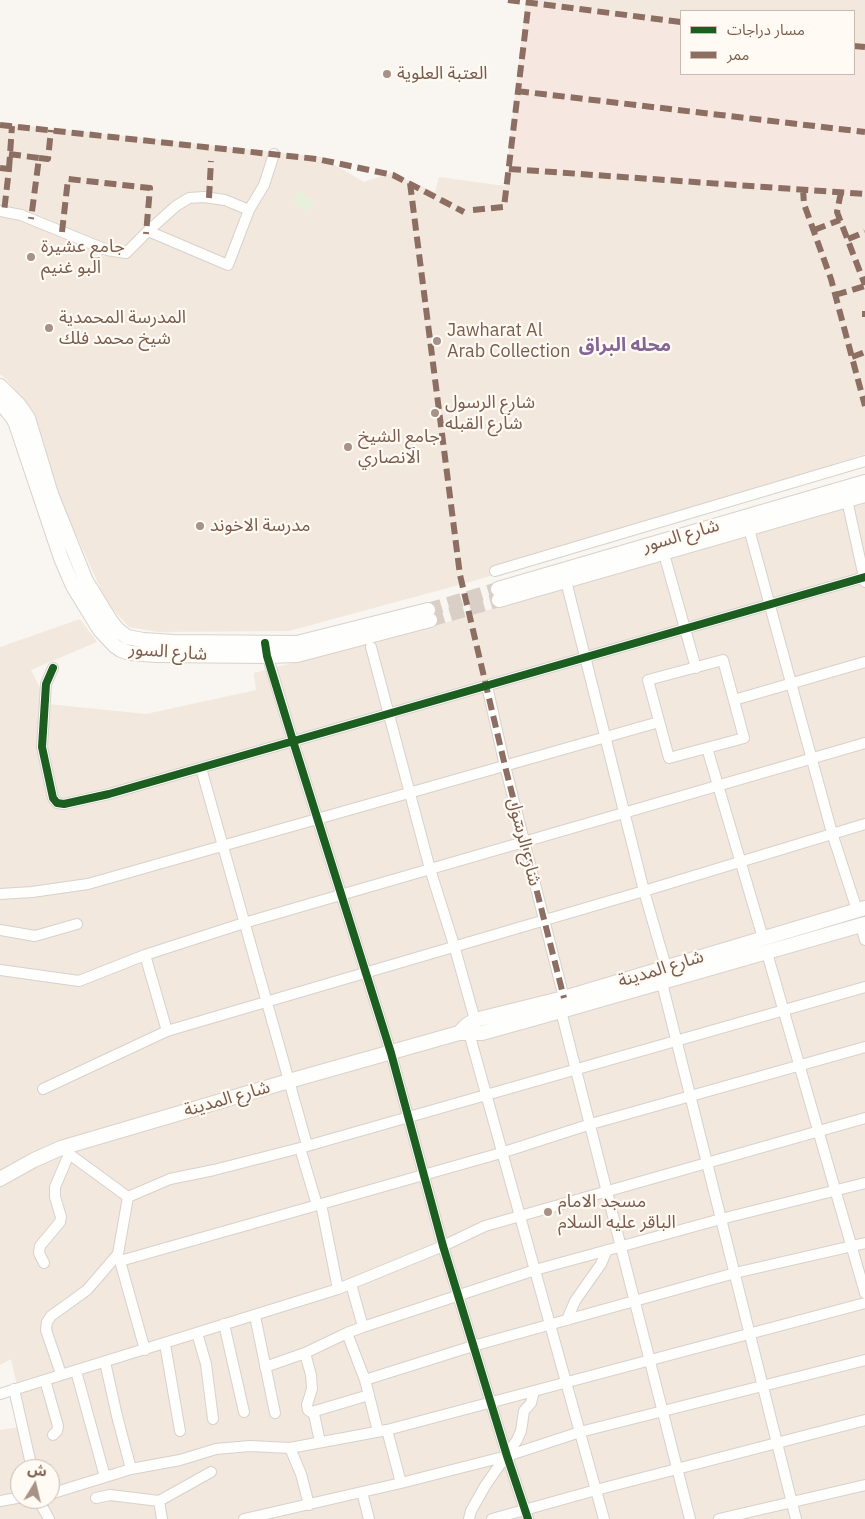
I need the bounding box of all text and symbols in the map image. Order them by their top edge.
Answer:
legend [680,10,855,75]
text: مسار دراجات [727,20,805,39]
text: ممر [727,45,750,64]
place label: العتبة العلوية [397,63,488,85]
marker: العتبة العلوية [381,68,393,80]
place label: جامع عشيرة البو غنيم [41,236,125,278]
marker: جامع عشيرة البو غنيم [25,251,37,263]
place label: المدرسة المحمدية شيخ محمد فلك [59,307,186,350]
place label: Jawharat Al Arab Collection [447,320,570,362]
marker: المدرسة المحمدية شيخ محمد فلك [43,322,55,334]
marker: Jawharat Al Arab Collection [431,335,443,347]
district label: محله البراق [579,335,671,357]
place label: شارع الرسول شارع القبله [445,392,535,434]
marker: شارع الرسول شارع القبله [429,407,441,419]
place label: جامع الشيخ الانصاري [358,426,440,468]
marker: جامع الشيخ الانصاري [342,441,354,453]
place label: مدرسة الاخوند [210,515,310,537]
street label: شارع السور [640,515,722,557]
marker: مدرسة الاخوند [194,520,206,532]
street label: شارع السور [128,638,208,666]
street label: شارع الرسول [503,796,545,888]
street label: شارع المدينة [615,946,707,992]
street label: شارع المدينة [181,1076,273,1122]
place label: مسجد الامام الباقر عليه السلام [558,1191,676,1234]
marker: مسجد الامام الباقر عليه السلام [542,1206,554,1218]
north arrow [10,1459,60,1509]
text: ش [26,1460,48,1481]

